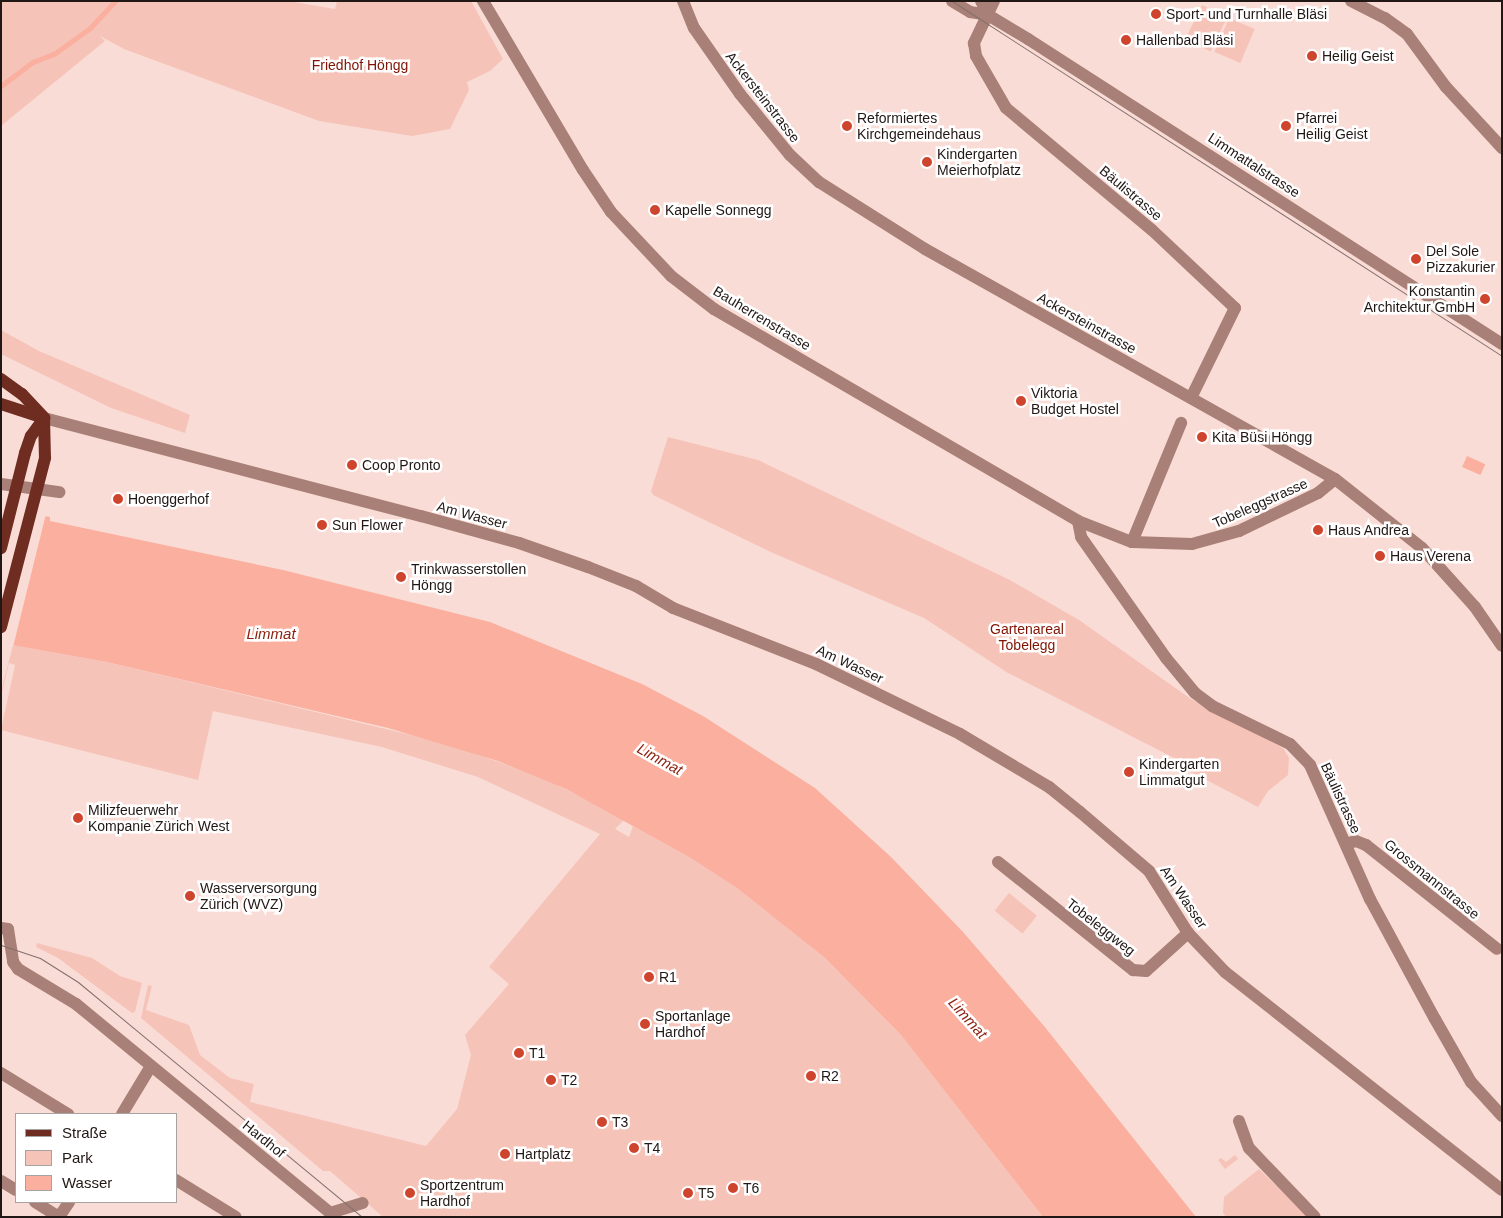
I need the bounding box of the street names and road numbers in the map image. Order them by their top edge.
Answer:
street label: Ackersteinstrasse [722,48,804,146]
street label: Limmattalstrasse [1205,129,1303,201]
street label: Bäulistrasse [1096,162,1166,224]
street label: Bauherrenstrasse [710,282,814,354]
street label: Ackersteinstrasse [1035,289,1139,357]
street label: Tobeleggstrasse [1210,475,1310,531]
street label: Am Wasser [435,498,509,532]
street label: Am Wasser [814,641,886,687]
street label: Bäulistrasse [1317,760,1365,836]
street label: Grossmannstrasse [1381,836,1483,922]
street label: Am Wasser [1157,863,1211,931]
street label: Tobeleggweg [1063,895,1139,959]
street label: Hardhof [239,1117,289,1161]

